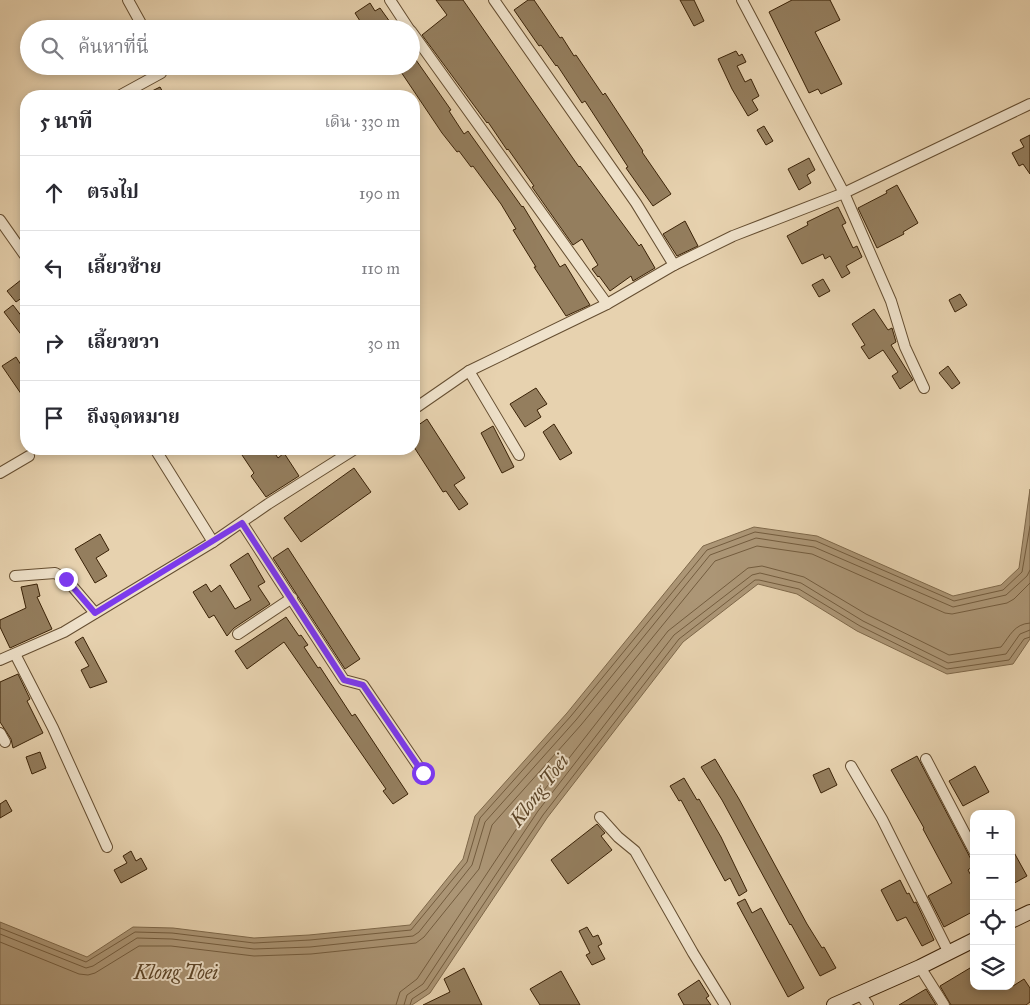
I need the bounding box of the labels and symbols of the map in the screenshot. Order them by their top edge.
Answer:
route end [55,568,78,591]
water label: Klong Toei [504,749,574,832]
route start [412,762,435,785]
water label: Klong Toei [133,960,218,984]

